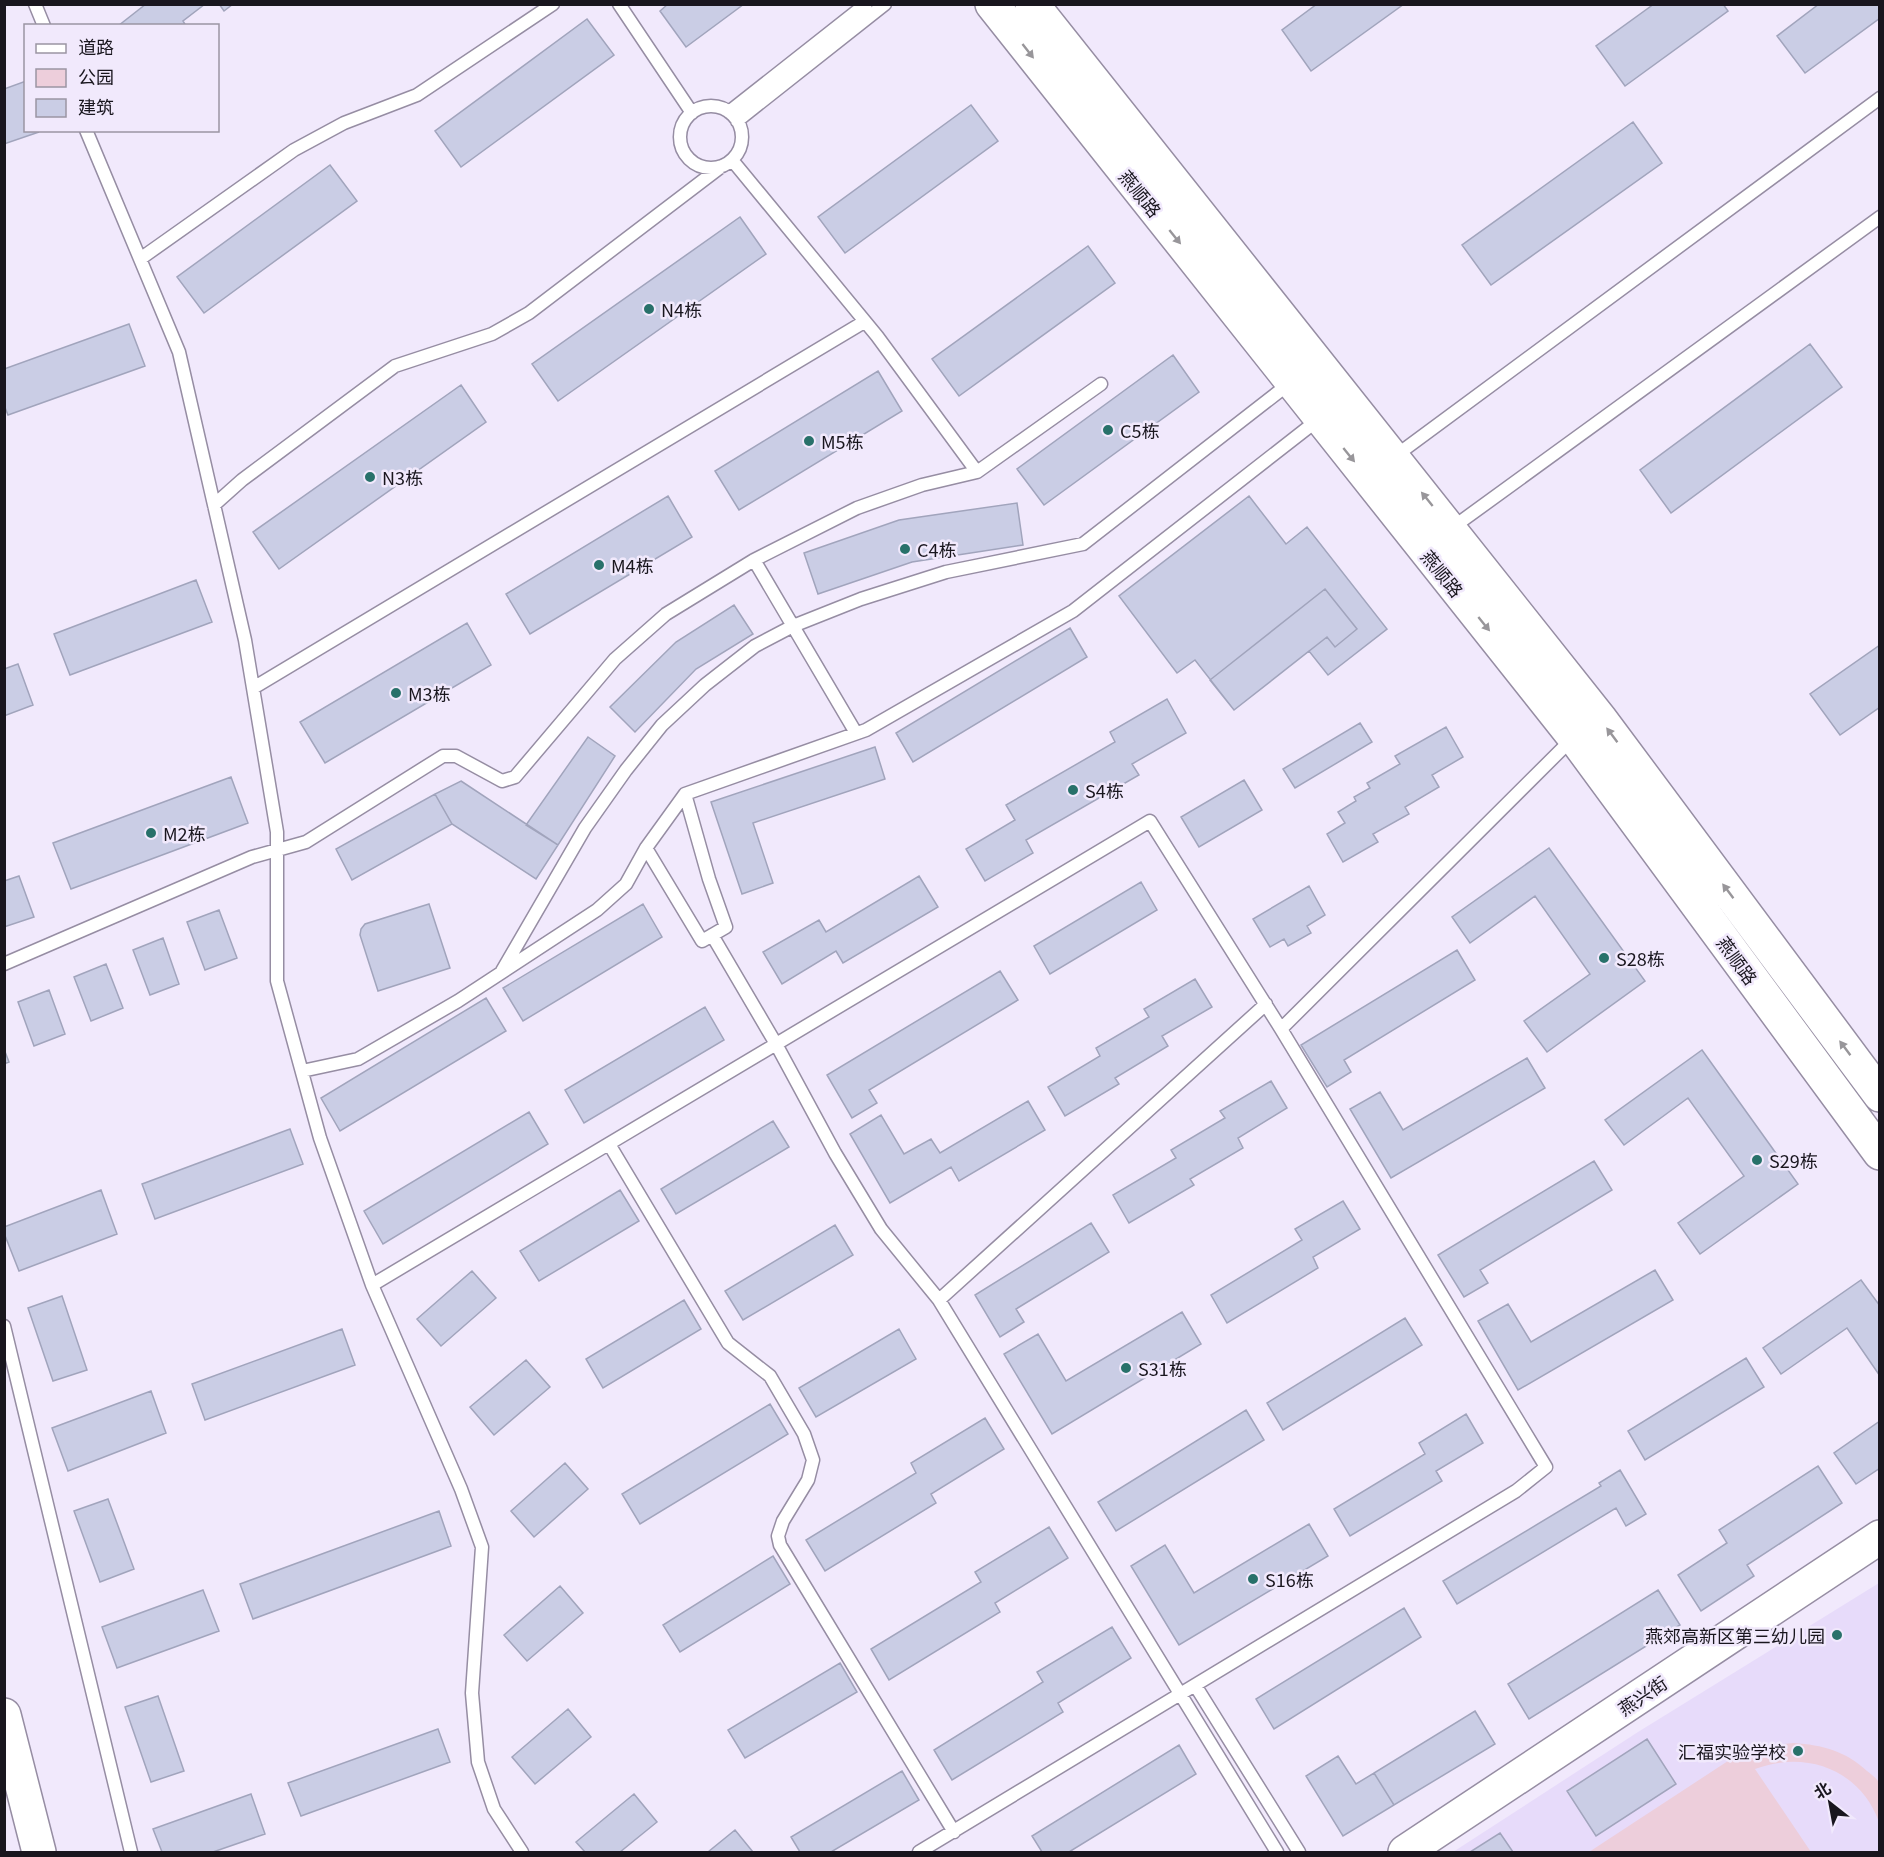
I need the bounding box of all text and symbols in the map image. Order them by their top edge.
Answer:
legend [24,24,219,132]
text: 道路 [78,33,114,59]
one-way arrow [1022,43,1034,58]
text: 公园 [78,63,114,89]
text: 建筑 [78,93,114,119]
street label: 燕顺路 [1114,164,1168,222]
one-way arrow [1169,229,1181,244]
place label: N4栋 [661,296,702,322]
marker: N4栋 [642,302,656,316]
place label: C5栋 [1120,417,1159,443]
marker: C5栋 [1101,423,1115,437]
place label: M5栋 [821,428,864,454]
marker: M5栋 [802,434,816,448]
one-way arrow [1343,447,1356,463]
place label: N3栋 [382,464,423,490]
marker: N3栋 [363,470,377,484]
one-way arrow [1420,491,1433,507]
place label: C4栋 [917,536,956,562]
marker: C4栋 [898,542,912,556]
street label: 燕顺路 [1416,544,1470,602]
place label: M4栋 [611,552,654,578]
marker: M4栋 [592,558,606,572]
one-way arrow [1477,616,1489,631]
place label: M3栋 [408,680,451,706]
marker: M3栋 [389,686,403,700]
one-way arrow [1606,727,1618,743]
place label: S4栋 [1085,777,1124,803]
marker: S4栋 [1066,783,1080,797]
place label: M2栋 [163,820,206,846]
marker: M2栋 [144,826,158,840]
one-way arrow [1723,884,1735,899]
street label: 燕顺路 [1712,931,1764,989]
place label: S28栋 [1616,945,1665,971]
marker: S28栋 [1597,951,1611,965]
one-way arrow [1839,1040,1851,1055]
place label: S29栋 [1769,1147,1818,1173]
marker: S29栋 [1750,1153,1764,1167]
place label: S31栋 [1138,1355,1187,1381]
marker: S31栋 [1119,1361,1133,1375]
place label: S16栋 [1265,1566,1314,1592]
marker: S16栋 [1246,1572,1260,1586]
place label: 燕郊高新区第三幼儿园 [1645,1622,1825,1648]
marker: 燕郊高新区第三幼儿园 [1830,1628,1844,1642]
street label: 燕兴街 [1612,1669,1672,1721]
place label: 汇福实验学校 [1678,1738,1786,1764]
marker: 汇福实验学校 [1791,1744,1805,1758]
north arrow [1800,1773,1860,1833]
text: 北 [1809,1775,1835,1804]

